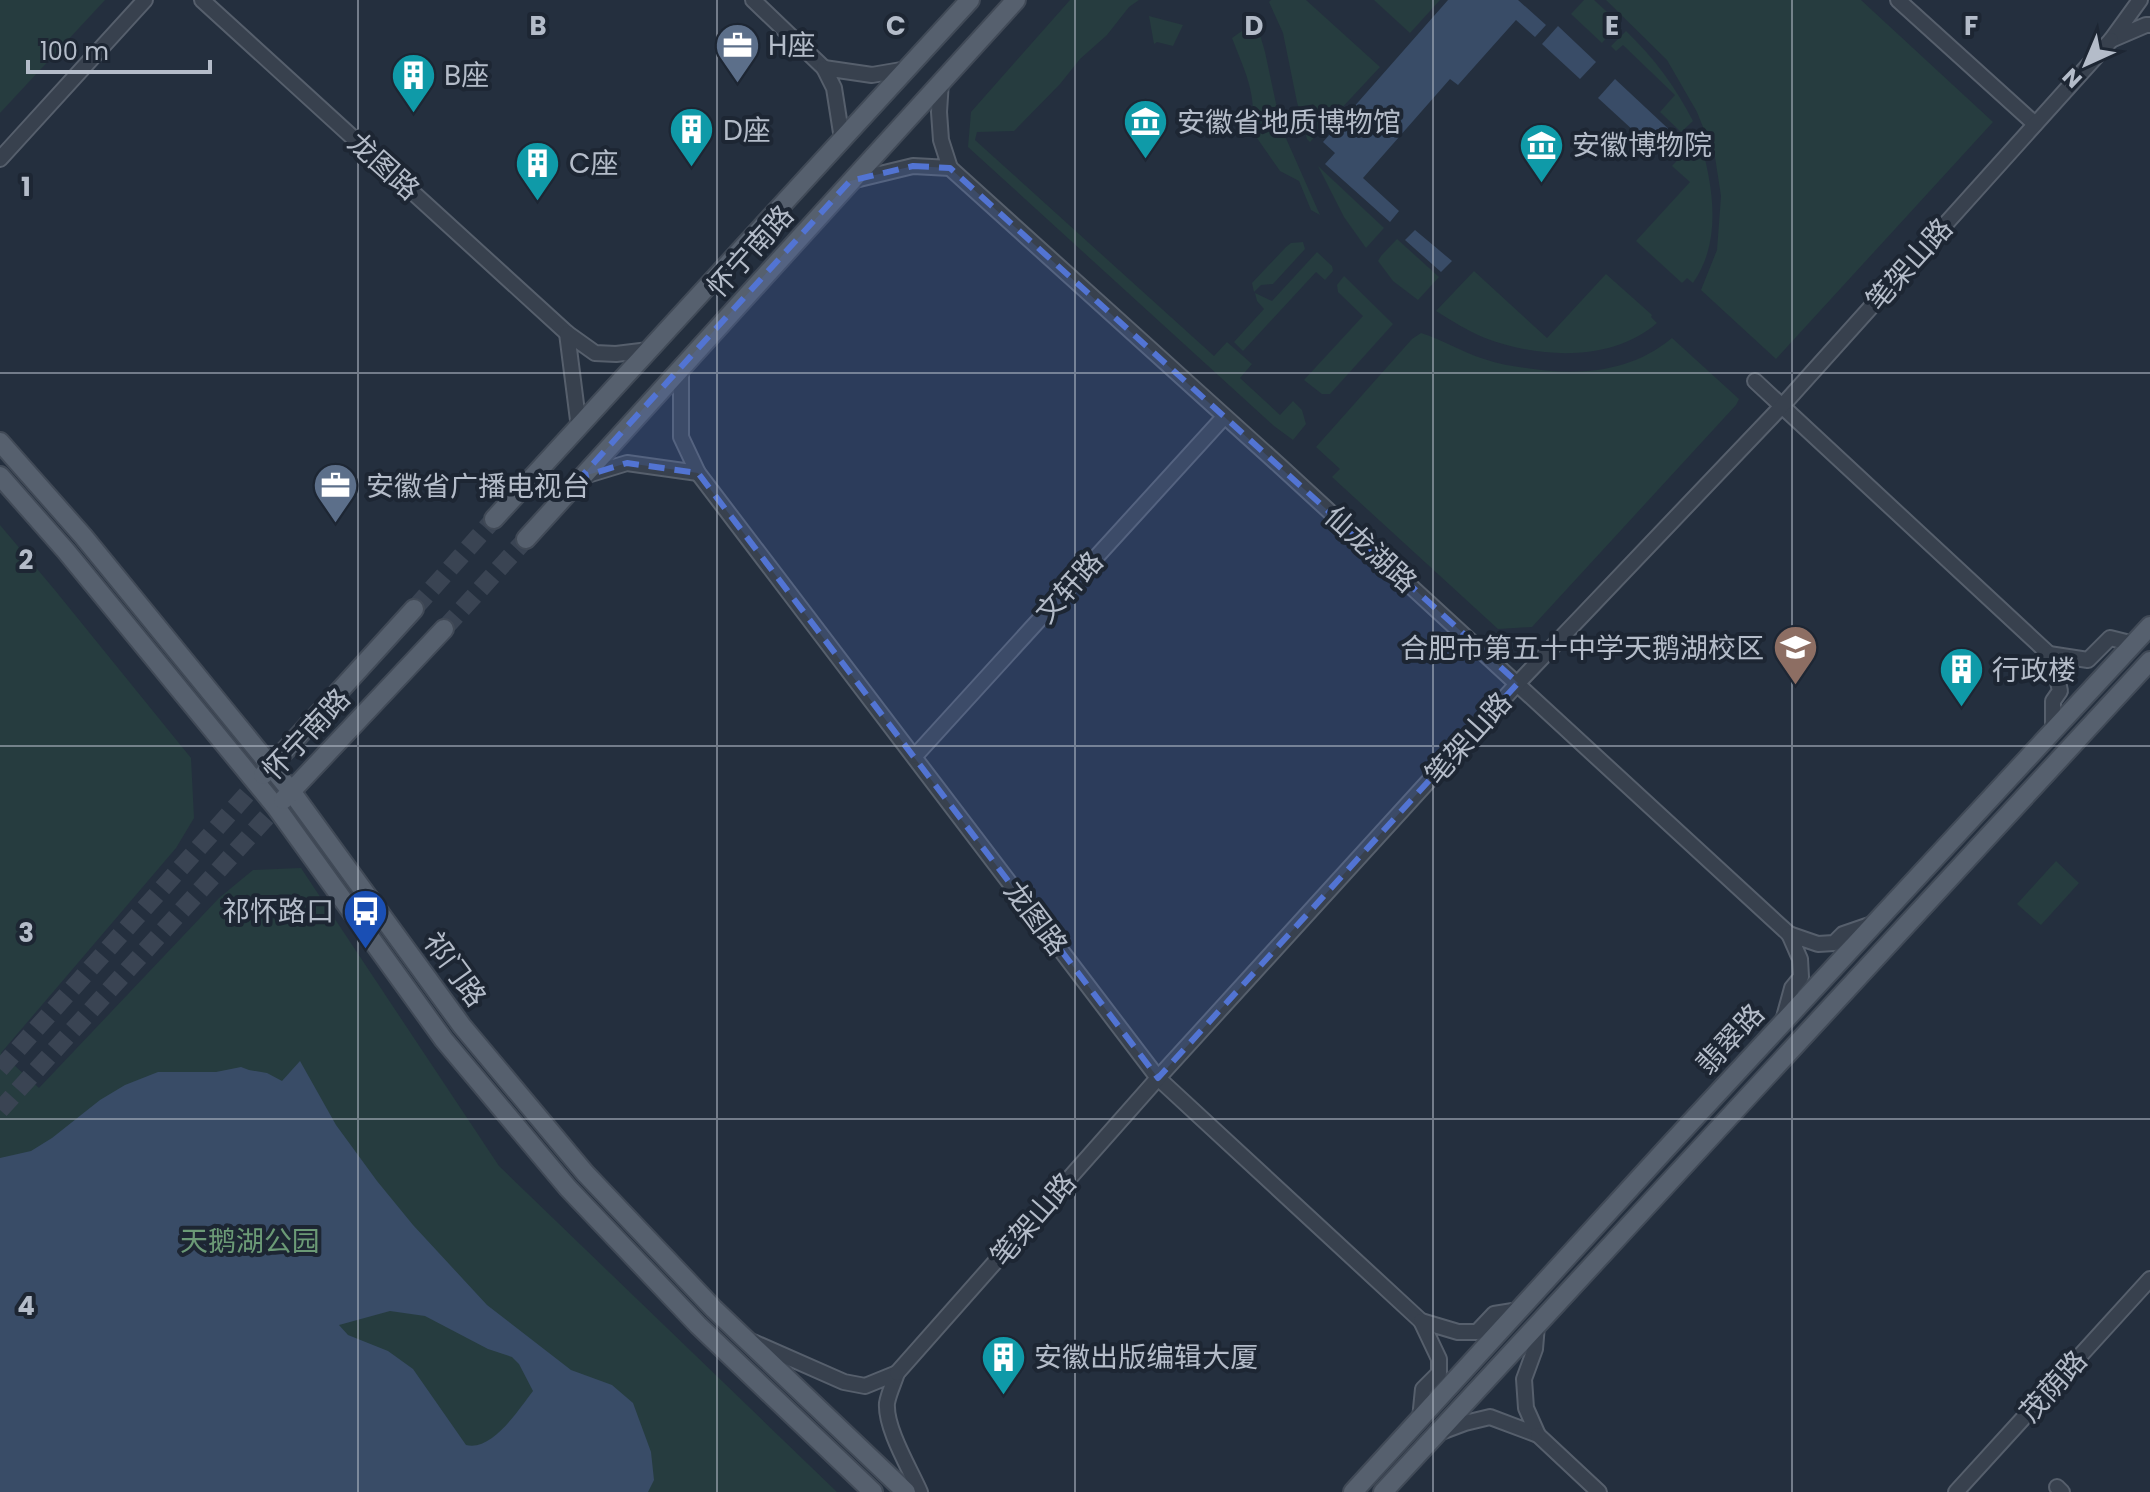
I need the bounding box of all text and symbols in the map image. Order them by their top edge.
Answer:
text: B [529,8,547,44]
text: C [886,8,906,44]
text: D [1245,8,1264,44]
text: E [1605,8,1619,44]
text: F [1964,8,1978,44]
office icon: H座 [713,21,761,84]
scale bar [28,24,210,74]
north arrow [2046,24,2126,104]
place label: H座 [768,26,815,65]
text: 100 m [40,35,109,68]
building icon: B座 [389,51,437,114]
place label: B座 [444,56,489,95]
text: N [2056,61,2089,95]
museum icon: 安徽省地质博物馆 [1122,98,1170,161]
place label: 安徽省地质博物馆 [1177,103,1401,142]
building icon: D座 [668,106,716,169]
place label: D座 [723,111,771,150]
museum icon: 安徽博物院 [1517,121,1565,184]
street label: 龙图路 [339,124,428,209]
place label: 安徽博物院 [1572,126,1712,165]
building icon: C座 [514,139,562,202]
place label: C座 [569,144,619,183]
text: 1 [21,169,31,205]
street label: 怀宁南路 [698,197,802,306]
street label: 笔架山路 [1857,210,1961,319]
office icon: 安徽省广播电视台 [311,462,359,525]
place label: 安徽省广播电视台 [366,467,590,506]
street label: 仙龙湖路 [1316,497,1425,601]
text: 2 [19,542,34,578]
street label: 文轩路 [1027,543,1112,632]
school or university icon: 合肥市第五十中学天鹅湖校区 [1771,624,1819,687]
place label: 合肥市第五十中学天鹅湖校区 [1400,629,1764,668]
building icon: 行政楼 [1937,646,1985,709]
place label: 行政楼 [1992,651,2076,690]
street label: 怀宁南路 [254,680,359,789]
street label: 笔架山路 [1416,684,1520,793]
street label: 龙图路 [995,873,1076,964]
bus stop icon: 祁怀路口 [341,887,389,950]
place label: 祁怀路口 [222,892,334,931]
text: 3 [18,915,34,951]
street label: 祁门路 [414,924,495,1015]
street label: 翡翠路 [1687,995,1773,1083]
street label: 笔架山路 [982,1164,1085,1274]
park label: 天鹅湖公园 [180,1222,320,1261]
text: 4 [17,1288,35,1324]
building icon: 安徽出版编辑大厦 [979,1333,1027,1396]
place label: 安徽出版编辑大厦 [1034,1338,1258,1377]
street label: 茂荫路 [2011,1342,2096,1431]

